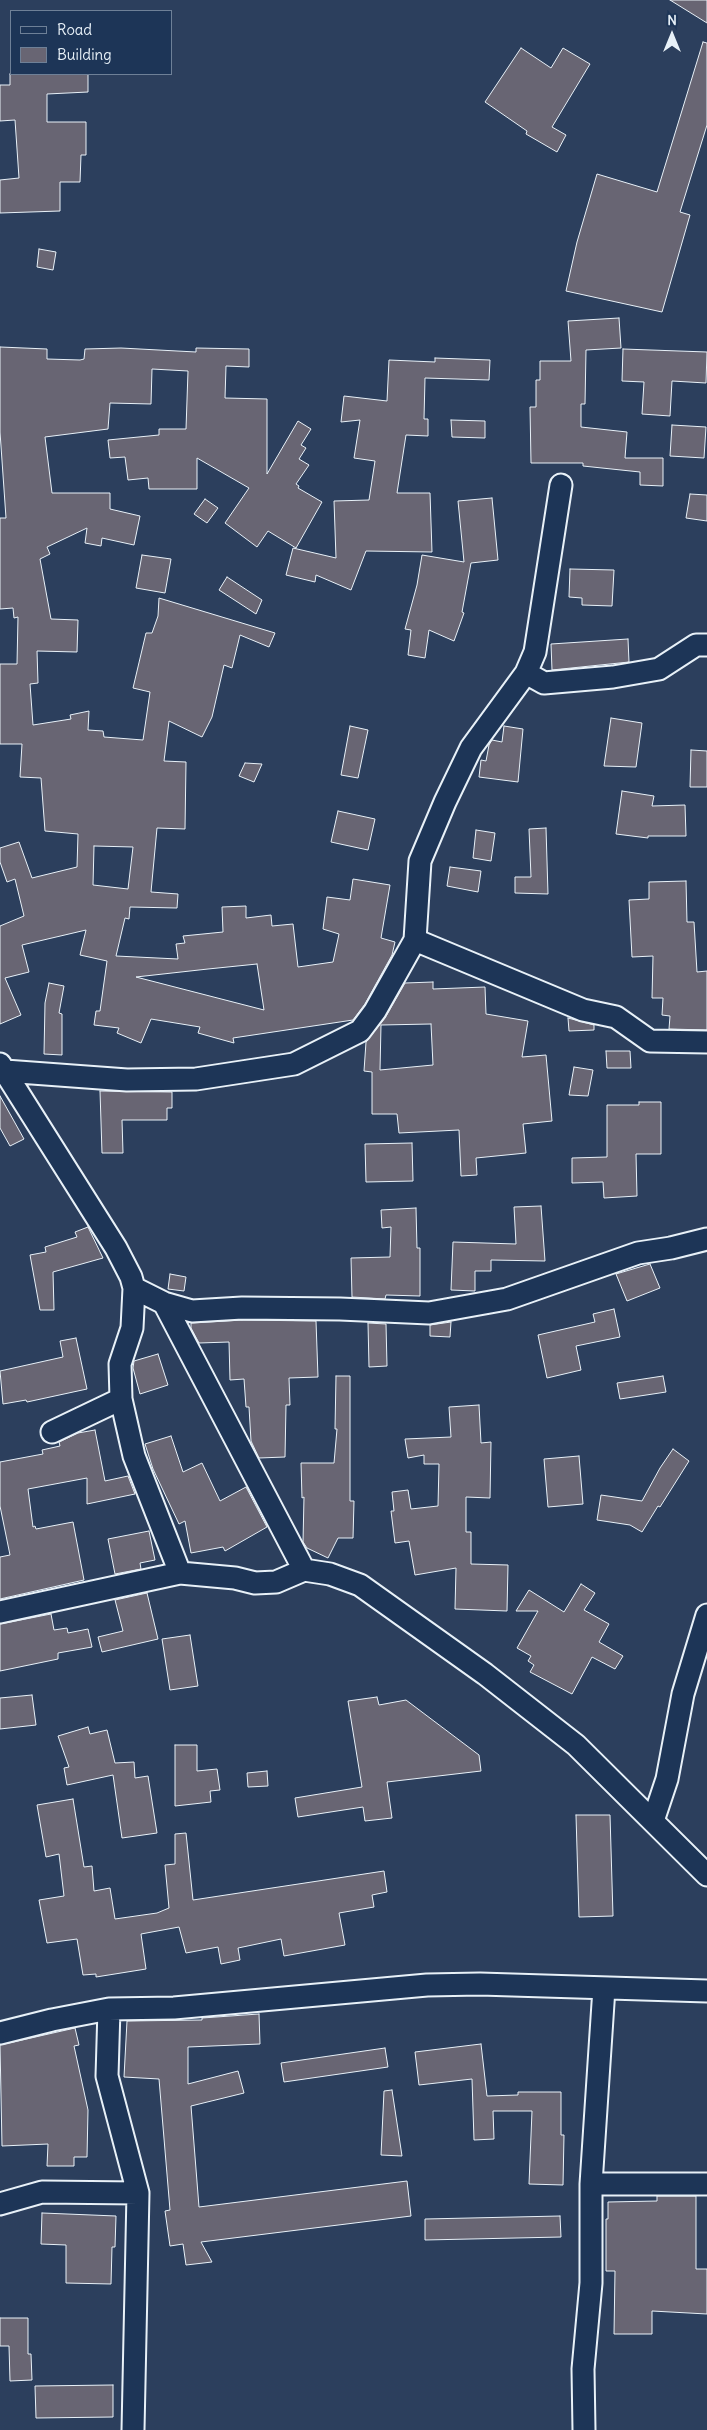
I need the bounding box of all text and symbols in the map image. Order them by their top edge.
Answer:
legend [10,10,172,75]
north arrow [647,10,697,60]
text: N [667,11,677,29]
text: Road [57,20,92,39]
text: Building [57,45,112,64]

